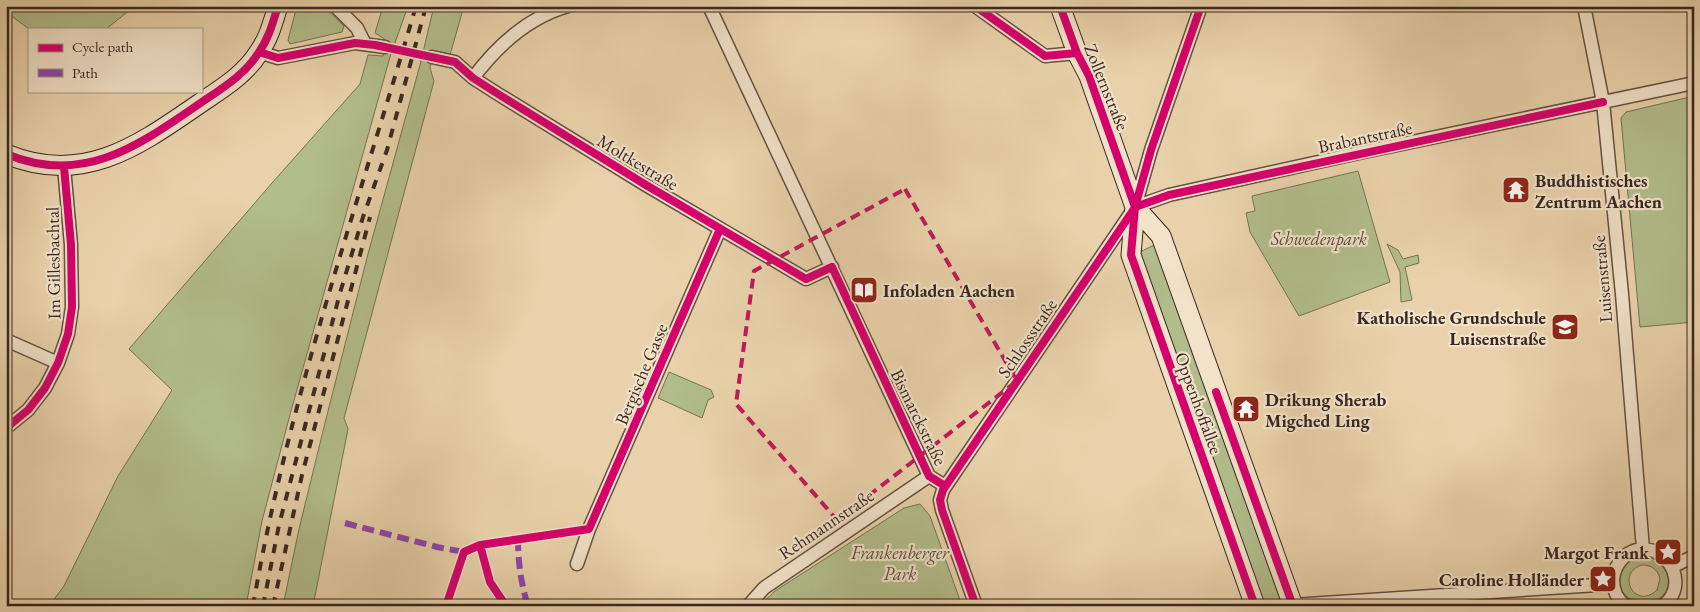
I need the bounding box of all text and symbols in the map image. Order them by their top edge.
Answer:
legend [28,28,202,92]
text: Cycle path [72,37,134,56]
street label: Zollernstraße [1079,40,1135,134]
text: Path [72,63,98,82]
street label: Brabantstraße [1316,116,1414,158]
street label: Moltkestraße [593,129,683,195]
place label: Buddhistisches Zentrum Aachen [1535,169,1662,213]
temple icon: Buddhistisches Zentrum Aachen [1501,175,1531,205]
street label: Im Gillesbachtal [41,207,65,319]
park label: Schwedenpark [1270,227,1367,251]
street label: Luisenstraße [1587,234,1617,324]
library icon: Infoladen Aachen [849,275,879,305]
place label: Infoladen Aachen [883,279,1015,302]
street label: Schlossstraße [992,294,1062,382]
place label: Katholische Grundschule Luisenstraße [1356,306,1546,350]
school or university icon: Katholische Grundschule Luisenstraße [1550,312,1580,342]
street label: Bergische Gasse [609,320,673,428]
street label: Oppenhoffallee [1170,349,1228,457]
street label: Bismarckstraße [886,365,952,469]
place label: Drikung Sherab Migched Ling [1265,388,1387,432]
temple icon: Drikung Sherab Migched Ling [1231,394,1261,424]
street label: Rehmannstraße [774,484,878,564]
place icon: Margot Frank [1653,537,1683,567]
park label: Frankenberger Park [850,541,950,585]
place label: Margot Frank [1544,541,1650,564]
place icon: Caroline Holländer [1588,564,1618,594]
place label: Caroline Holländer [1439,568,1585,591]

